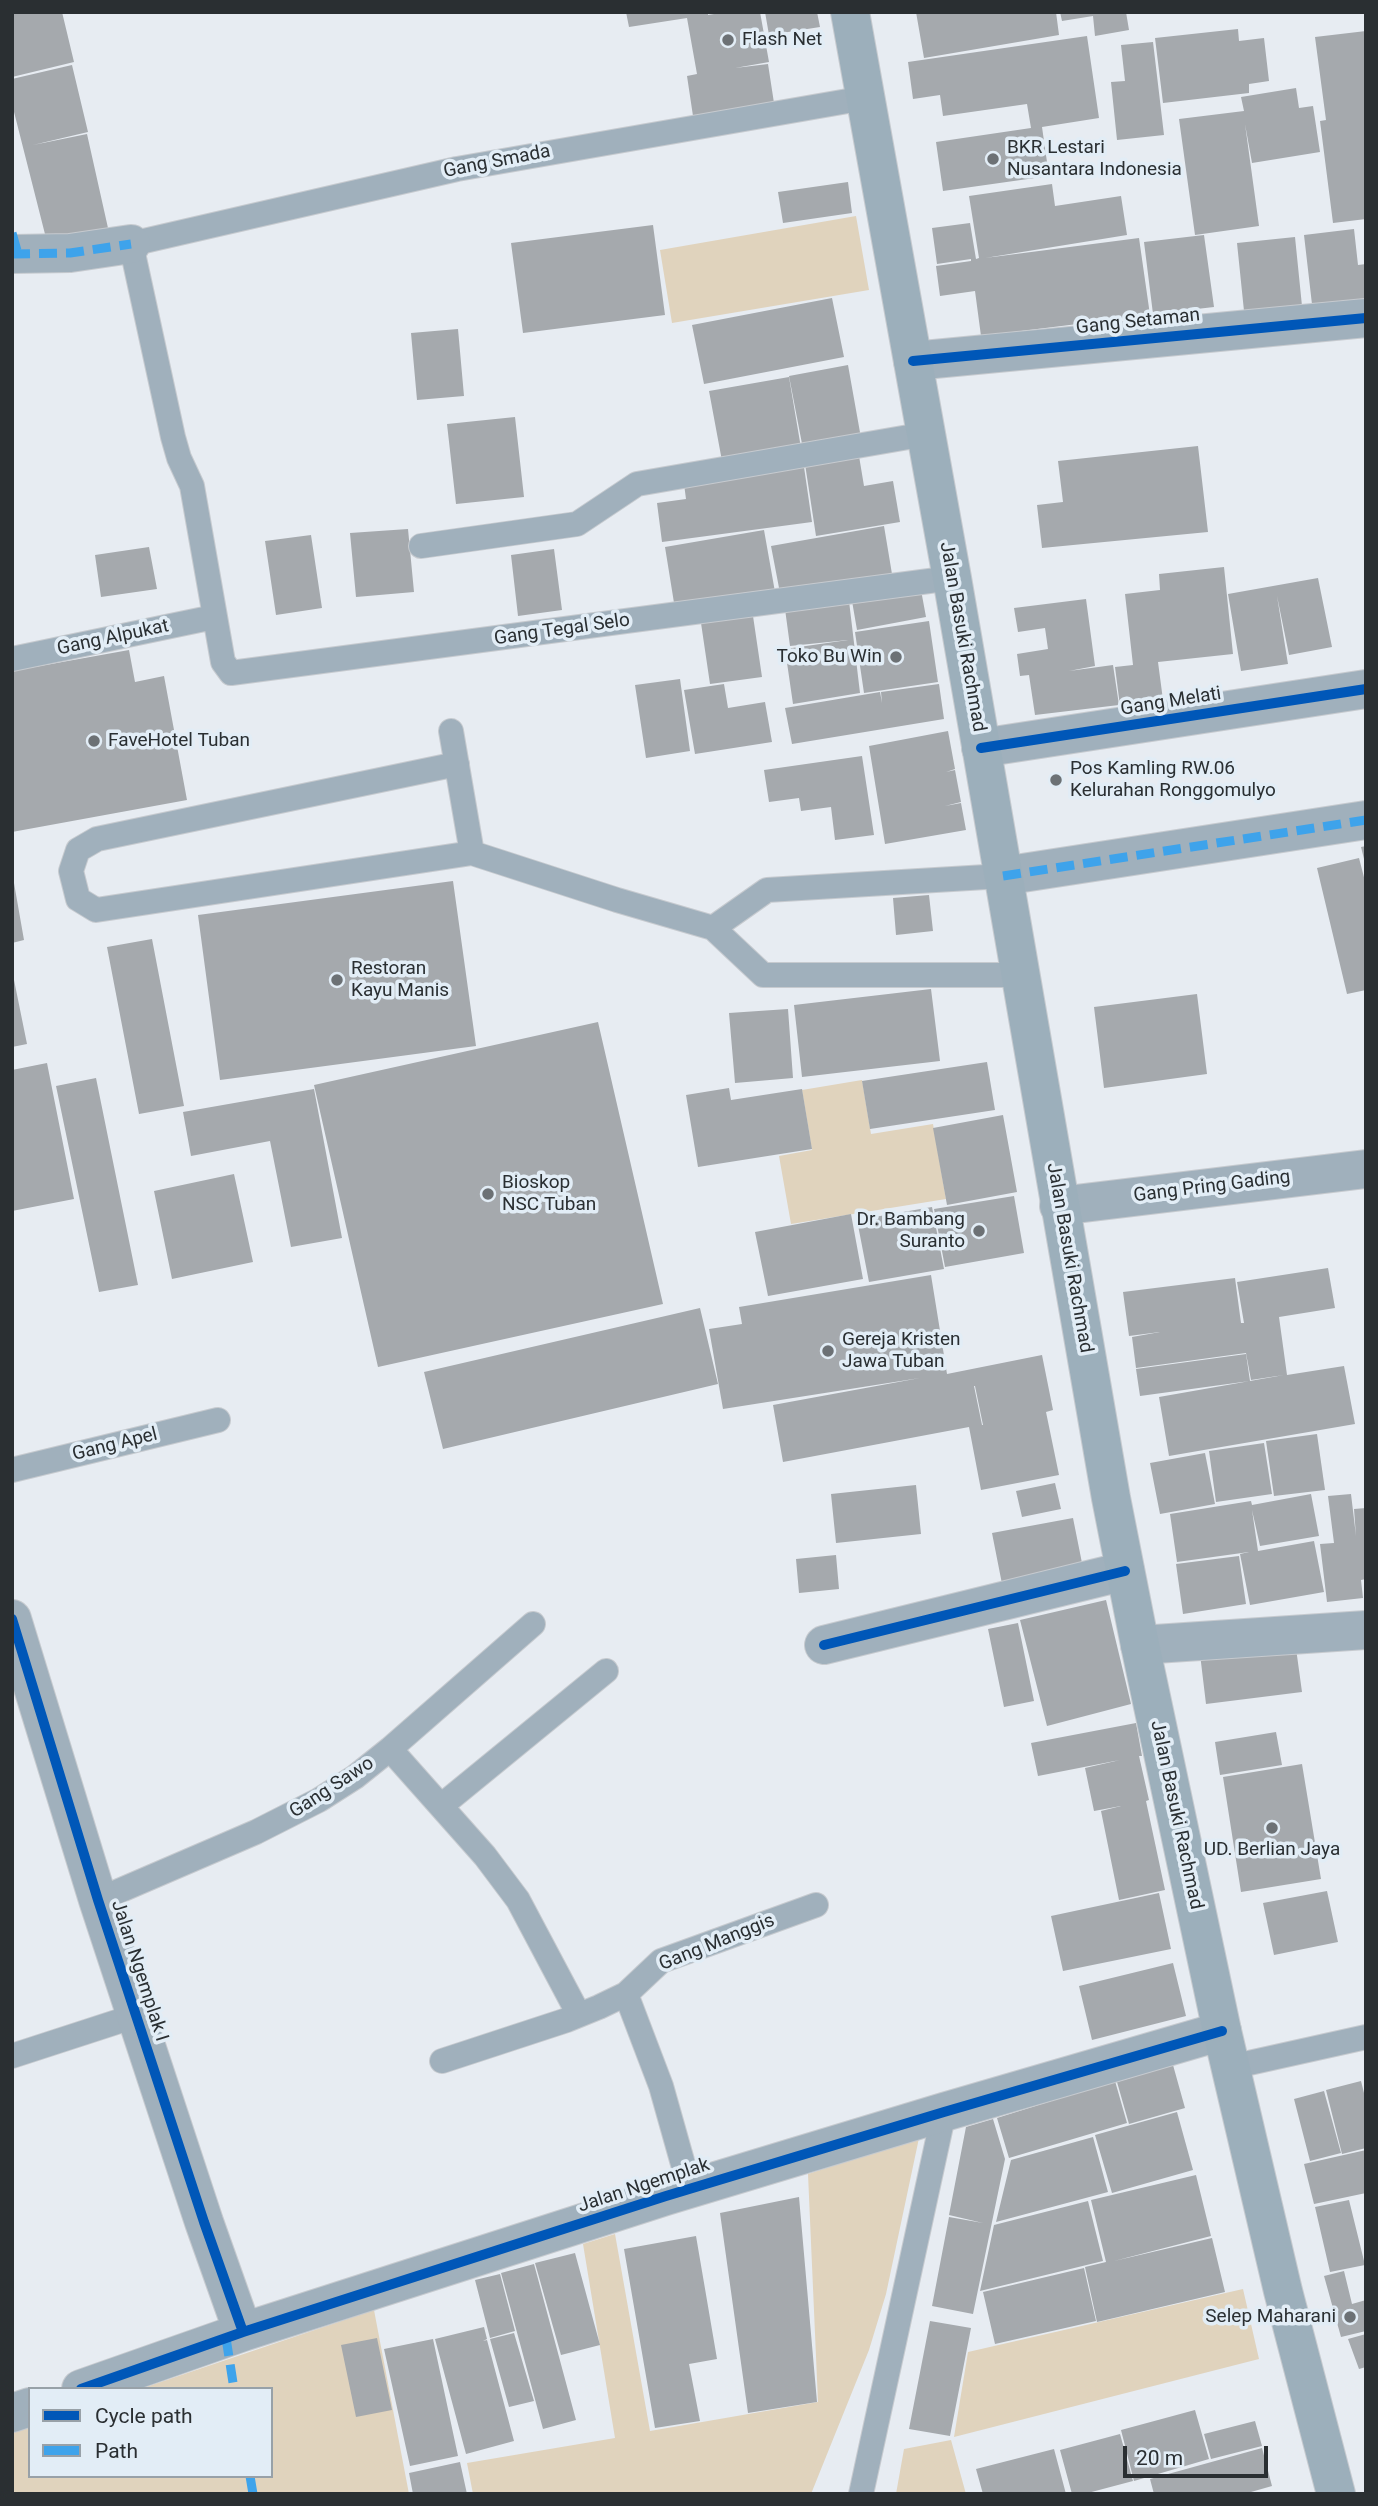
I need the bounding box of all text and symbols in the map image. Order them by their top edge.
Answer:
place label: Flash Net [742,29,822,51]
marker: Flash Net [720,32,736,48]
place label: BKR Lestari Nusantara Indonesia [1007,137,1182,181]
street label: Gang Smada [442,140,552,184]
marker: BKR Lestari Nusantara Indonesia [985,151,1001,167]
street label: Gang Setaman [1075,304,1201,340]
street label: Jalan Basuki Rachmad [934,540,990,734]
street label: Gang Tegal Selo [493,609,631,651]
street label: Gang Alpukat [55,615,171,661]
place label: Toko Bu Win [777,646,882,668]
marker: Toko Bu Win [888,649,904,665]
street label: Gang Melati [1119,683,1223,721]
place label: FaveHotel Tuban [108,730,250,752]
marker: FaveHotel Tuban [86,733,102,749]
place label: Pos Kamling RW.06 Kelurahan Ronggomulyo [1070,758,1276,802]
marker: Pos Kamling RW.06 Kelurahan Ronggomulyo [1048,772,1064,788]
place label: Restoran Kayu Manis [351,958,449,1002]
marker: Restoran Kayu Manis [329,972,345,988]
street label: Jalan Basuki Rachmad [1041,1161,1097,1355]
street label: Gang Pring Gading [1132,1166,1292,1208]
place label: Bioskop NSC Tuban [502,1172,596,1216]
marker: Bioskop NSC Tuban [480,1186,496,1202]
place label: Dr. Bambang Suranto [857,1209,965,1253]
marker: Dr. Bambang Suranto [971,1223,987,1239]
place label: Gereja Kristen Jawa Tuban [842,1329,961,1373]
marker: Gereja Kristen Jawa Tuban [820,1343,836,1359]
street label: Gang Apel [70,1423,160,1467]
street label: Jalan Basuki Rachmad [1145,1718,1207,1912]
street label: Gang Sawo [286,1752,378,1824]
marker: UD. Berlian Jaya [1264,1820,1280,1836]
place label: UD. Berlian Jaya [1204,1839,1340,1861]
street label: Jalan Ngemplak I [105,1898,173,2044]
street label: Gang Manggis [656,1910,778,1976]
street label: Jalan Ngemplak [575,2154,713,2218]
place label: Selep Maharani [1205,2306,1336,2328]
marker: Selep Maharani [1342,2309,1358,2325]
legend [28,2387,273,2478]
text: Cycle path [95,2404,193,2428]
scale bar [1126,2432,1271,2476]
text: Path [95,2439,138,2463]
text: 20 m [1136,2446,1183,2470]

